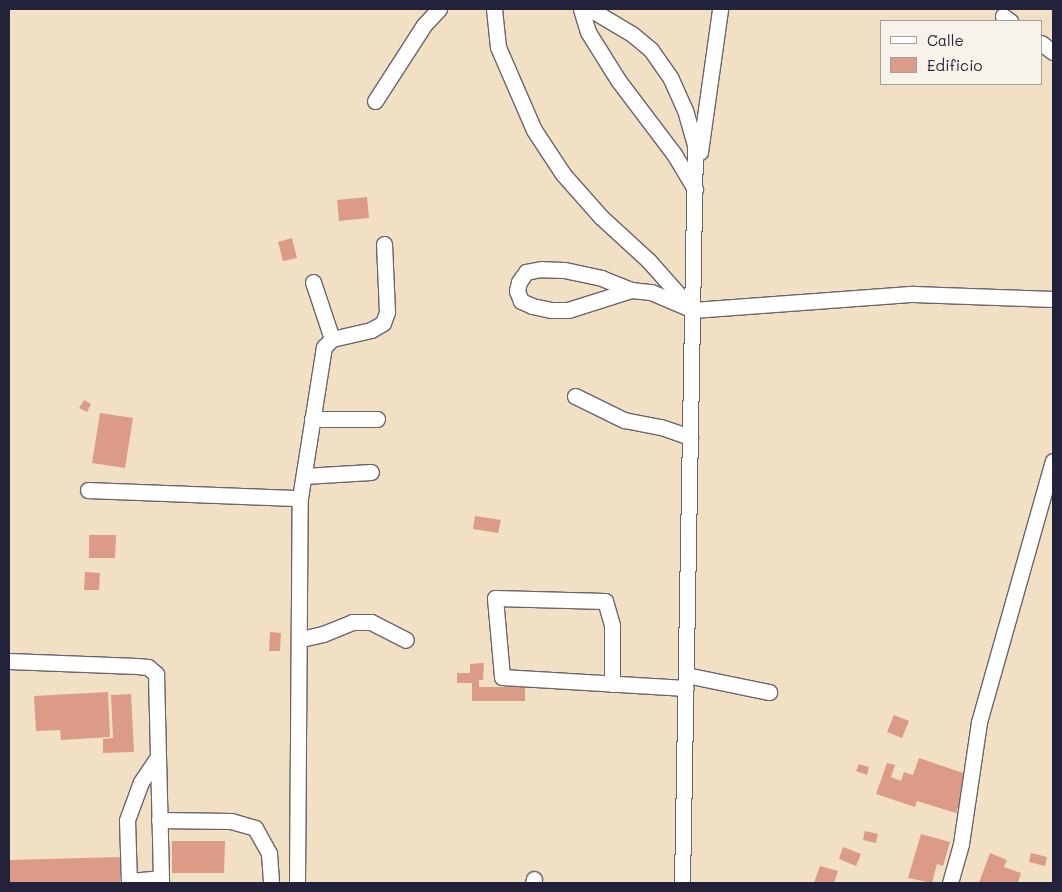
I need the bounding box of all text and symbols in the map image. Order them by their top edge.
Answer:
legend [880,20,1042,85]
text: Calle [927,30,964,50]
text: Edificio [927,55,982,75]

